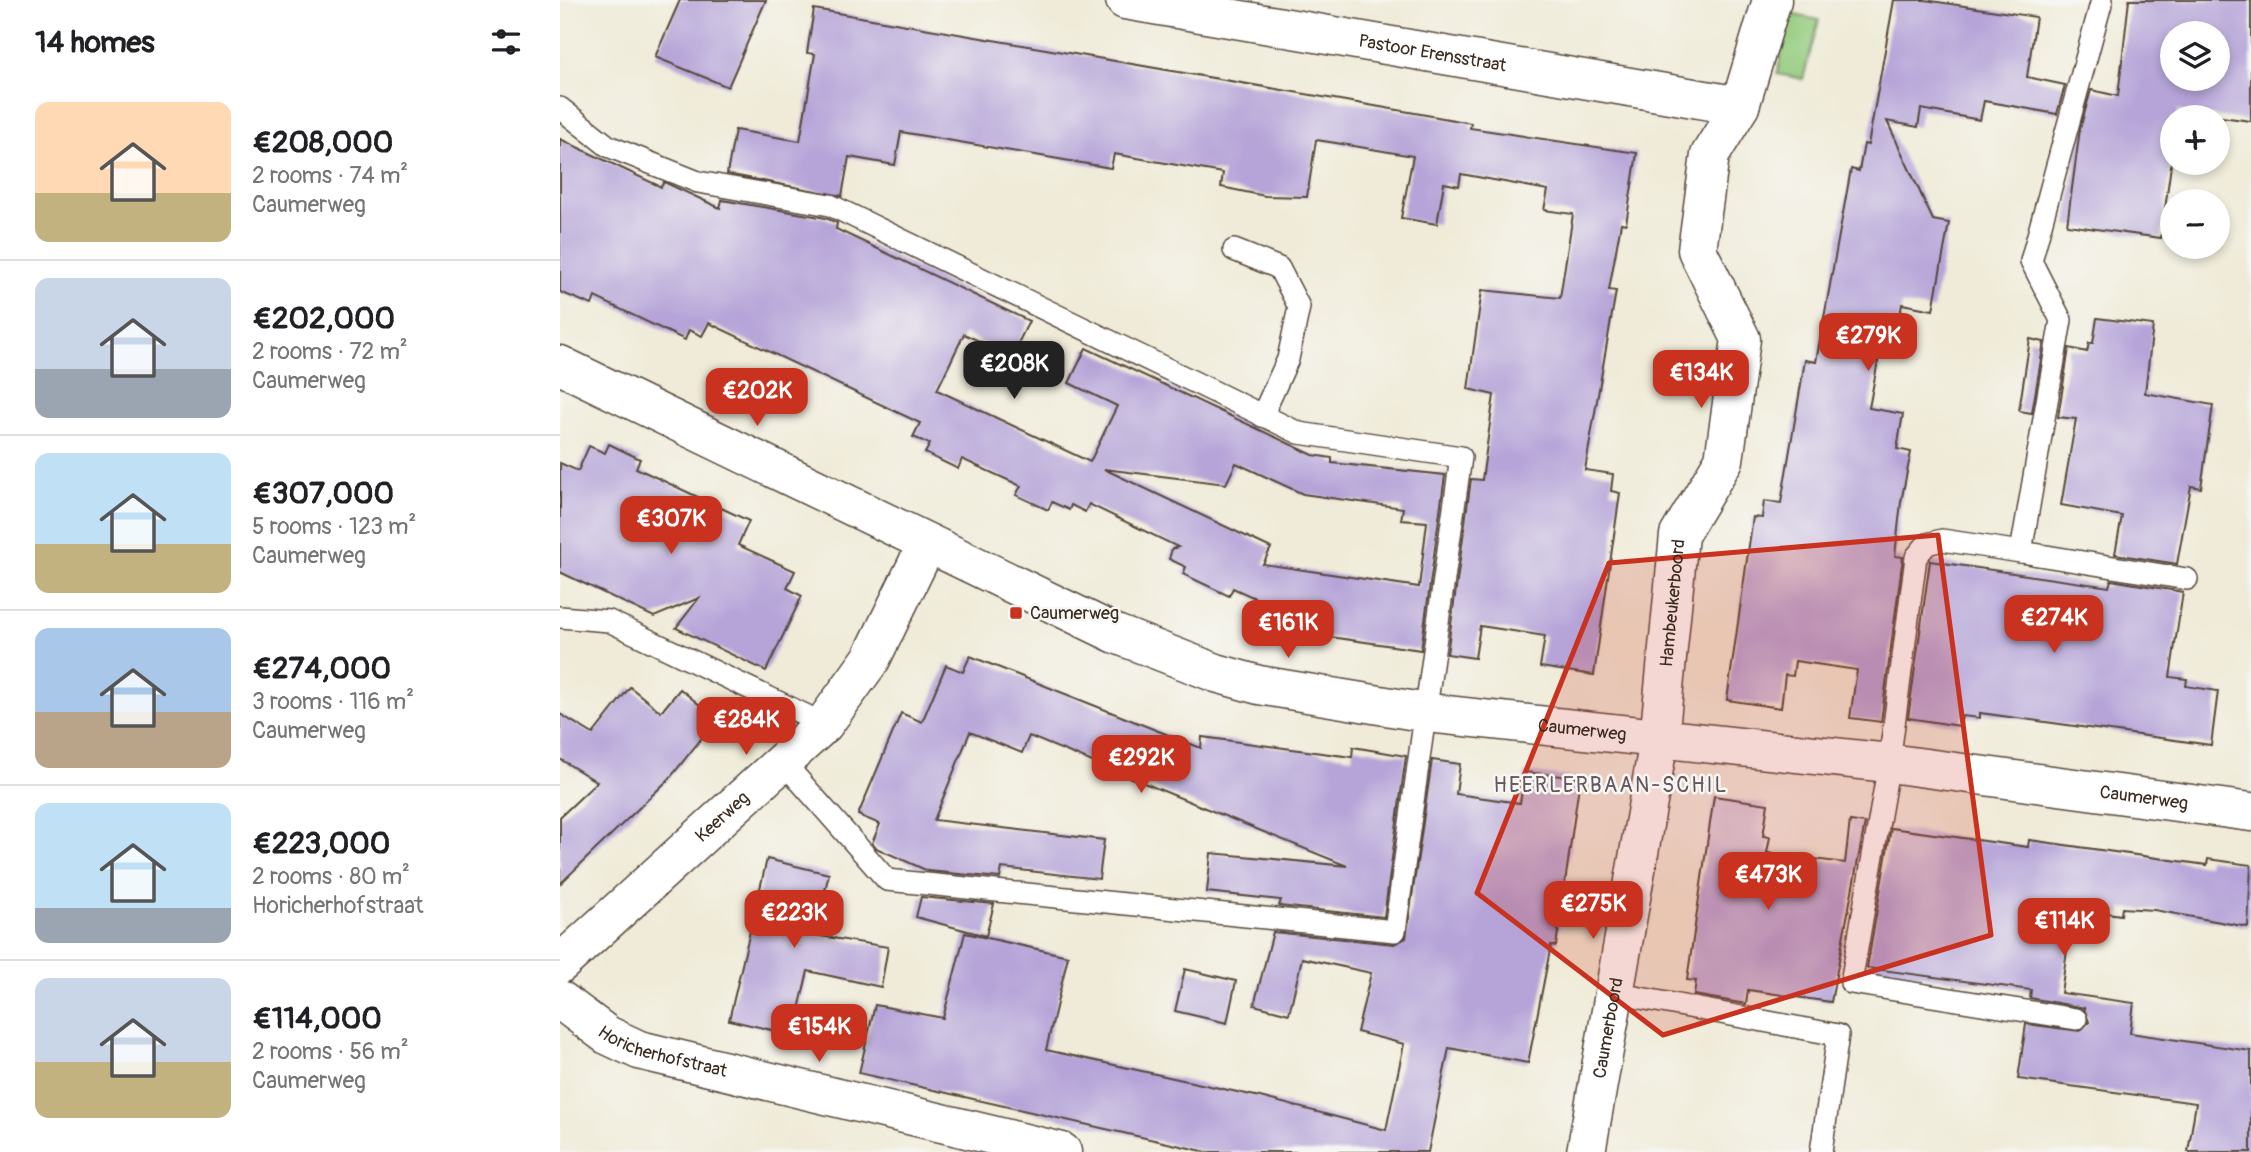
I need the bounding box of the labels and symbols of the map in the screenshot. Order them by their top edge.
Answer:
street label: Pastoor Erensstraat [1357,29,1509,77]
pin: €279K [1819,314,1917,373]
pin: €208K [965,342,1063,401]
pin: €134K [1652,350,1750,410]
pin: €202K [708,368,806,428]
pin: €307K [622,496,720,556]
street label: Hambeukerboord [1655,538,1690,668]
pin: €274K [2005,596,2103,655]
pin: €161K [1239,600,1337,660]
place label: Caumerweg [1030,602,1119,625]
marker: Caumerweg [1008,605,1024,621]
pin: €284K [697,698,795,757]
street label: Caumerweg [1537,713,1628,746]
pin: €292K [1092,736,1190,795]
district label: HEERLERBAAN-SCHIL [1494,772,1728,799]
street label: Caumerweg [2098,780,2190,815]
street label: Keerweg [690,786,754,847]
pin: €473K [1719,852,1817,912]
pin: €275K [1544,881,1642,941]
pin: €223K [745,890,843,950]
pin: €114K [2015,898,2113,958]
street label: Caumerboord [1588,976,1628,1080]
pin: €154K [770,1004,868,1064]
street label: Horicherhofstraat [593,1021,730,1083]

